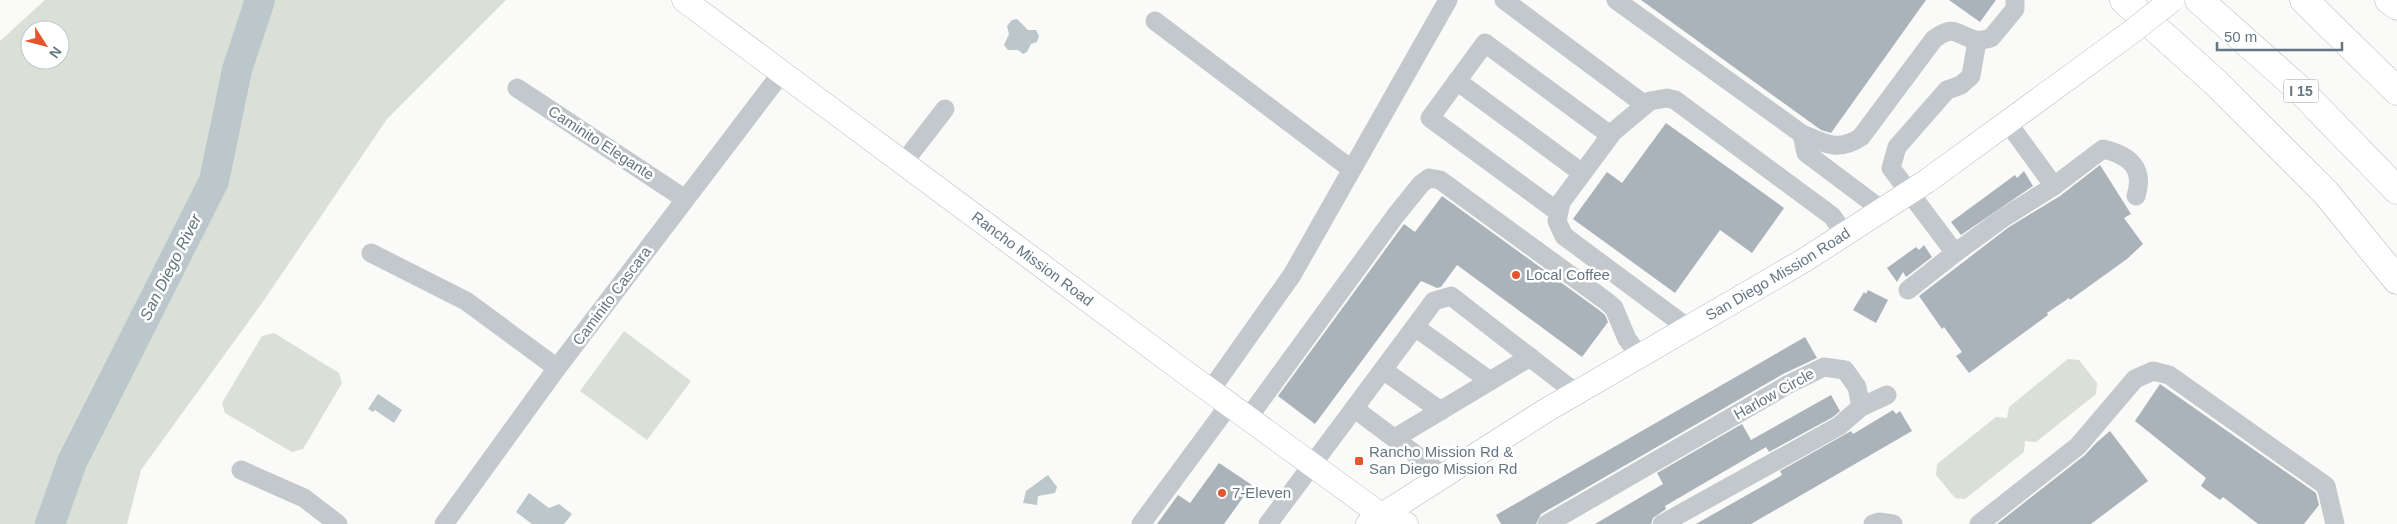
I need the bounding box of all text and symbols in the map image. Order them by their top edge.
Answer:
north arrow [20,20,70,70]
scale bar [2217,20,2342,52]
text: 50 m [2224,28,2257,45]
text: N [46,44,65,61]
road number: I 15 [2284,80,2318,102]
street label: Caminito Elegante [545,102,657,183]
street label: Rancho Mission Road [969,208,1097,309]
water label: San Diego River [136,211,205,323]
street label: San Diego Mission Road [1702,224,1853,324]
street label: Caminito Cascara [569,242,655,348]
place label: Local Coffee [1526,266,1610,283]
marker: Local Coffee [1510,269,1522,281]
street label: Harlow Circle [1731,365,1817,423]
place label: Rancho Mission Rd & San Diego Mission Rd [1369,443,1517,477]
marker: Rancho Mission Rd & San Diego Mission Rd [1353,455,1365,467]
place label: 7-Eleven [1232,484,1291,501]
marker: 7-Eleven [1216,487,1228,499]

